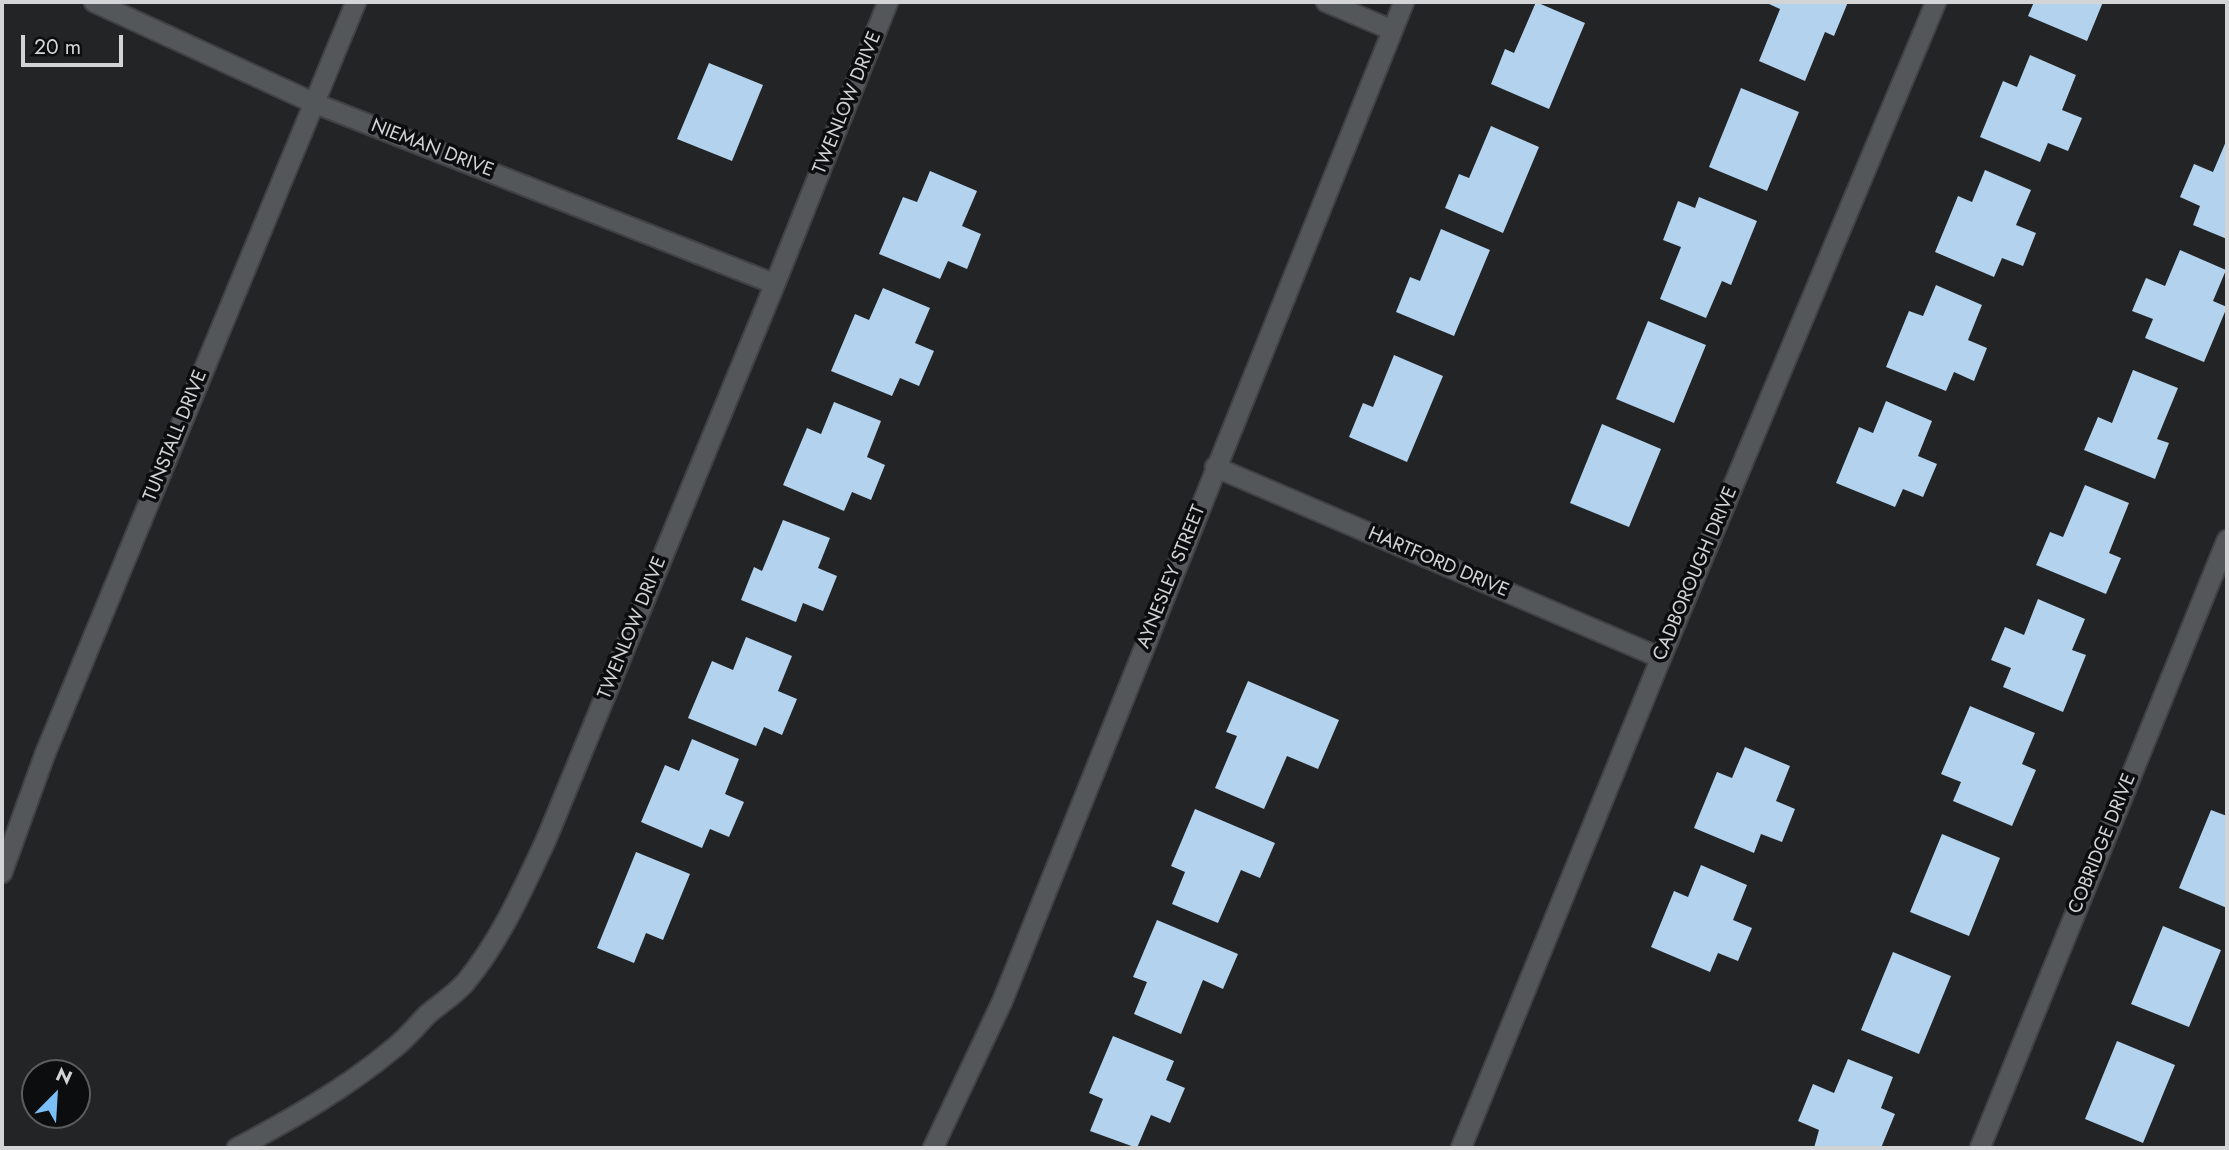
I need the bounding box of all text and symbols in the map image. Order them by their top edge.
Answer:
scale bar [24,21,126,65]
street label: TWENLOW DRIVE [809,28,887,178]
text: 20 m [34,32,81,62]
street label: NIEMAN DRIVE [368,115,496,183]
street label: TUNSTALL DRIVE [139,367,213,505]
street label: CADBOROUGH DRIVE [1649,484,1743,664]
street label: AYNESLEY STREET [1133,502,1211,652]
street label: HARTFORD DRIVE [1364,523,1512,603]
street label: TWENLOW DRIVE [594,553,672,703]
street label: COBRIDGE DRIVE [2065,771,2141,917]
north arrow [21,1059,91,1129]
text: N [52,1061,76,1092]

